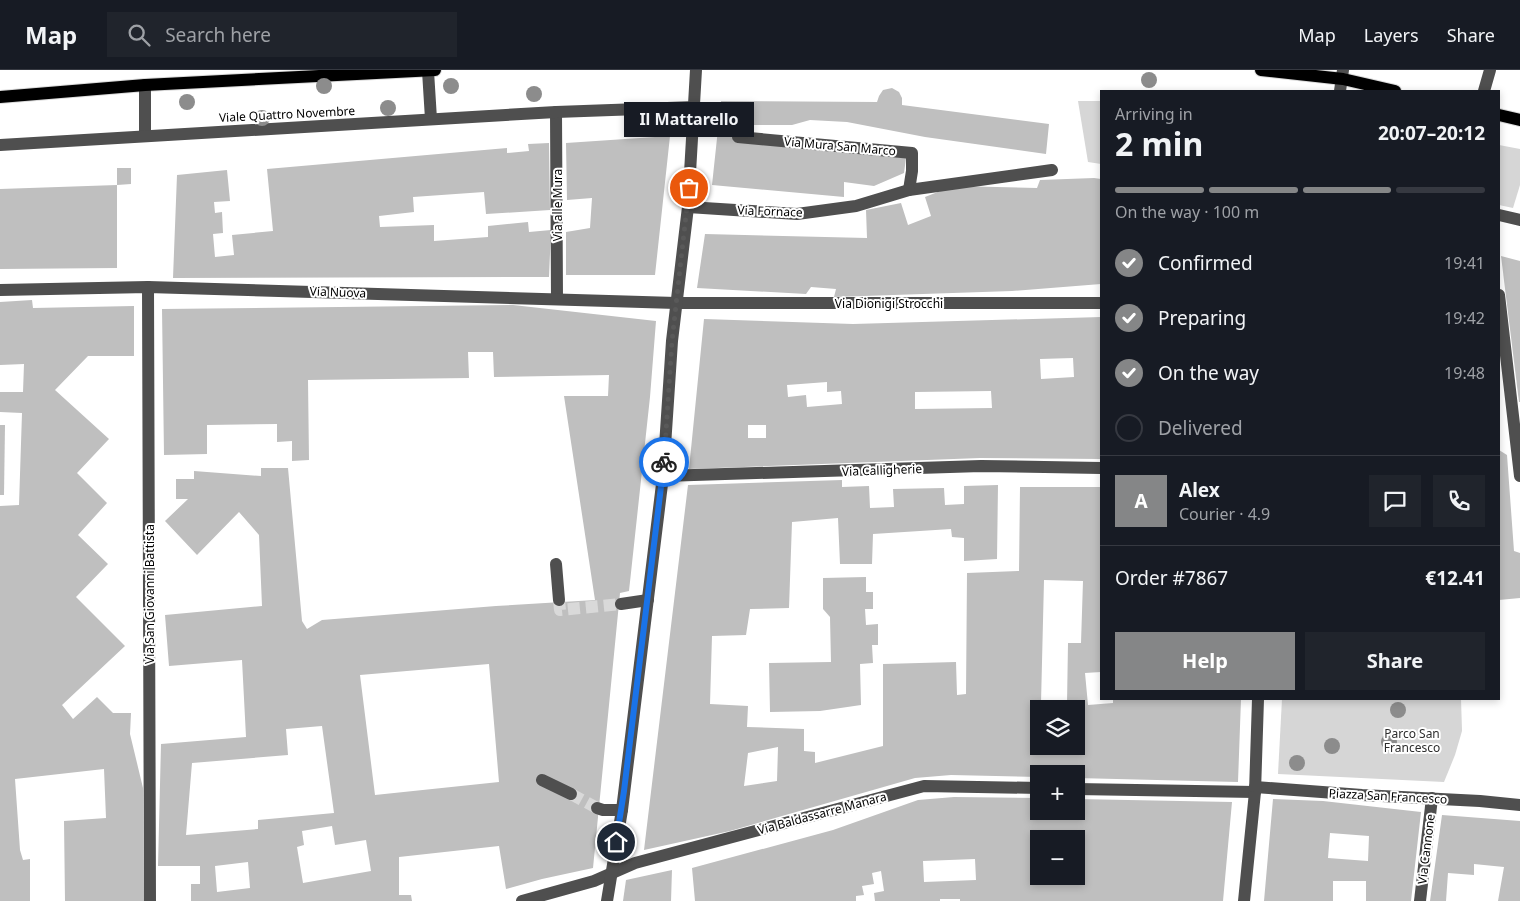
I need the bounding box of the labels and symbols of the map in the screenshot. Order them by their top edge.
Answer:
street label: Viale Quattro Novembre [218,102,356,126]
callout: Il Mattarello [624,103,754,138]
street label: Via Mura San Marco [783,133,897,159]
pin [668,167,710,209]
street label: Via alle Mura [549,169,566,241]
street label: Via Fornace [737,201,803,221]
street label: Via Nuova [309,283,367,301]
street label: Via Dionigi Strocchi [835,295,943,312]
courier [639,437,689,487]
street label: Via Calligherie [842,460,923,480]
street label: Via San Giovanni Battista [141,524,158,664]
park label: Parco San Francesco [1384,725,1440,756]
street label: Piazza San Francesco [1328,784,1448,808]
street label: Via Baldassarre Manara [756,788,888,838]
street label: Via Cannone [1413,813,1439,885]
pin [595,821,637,863]

